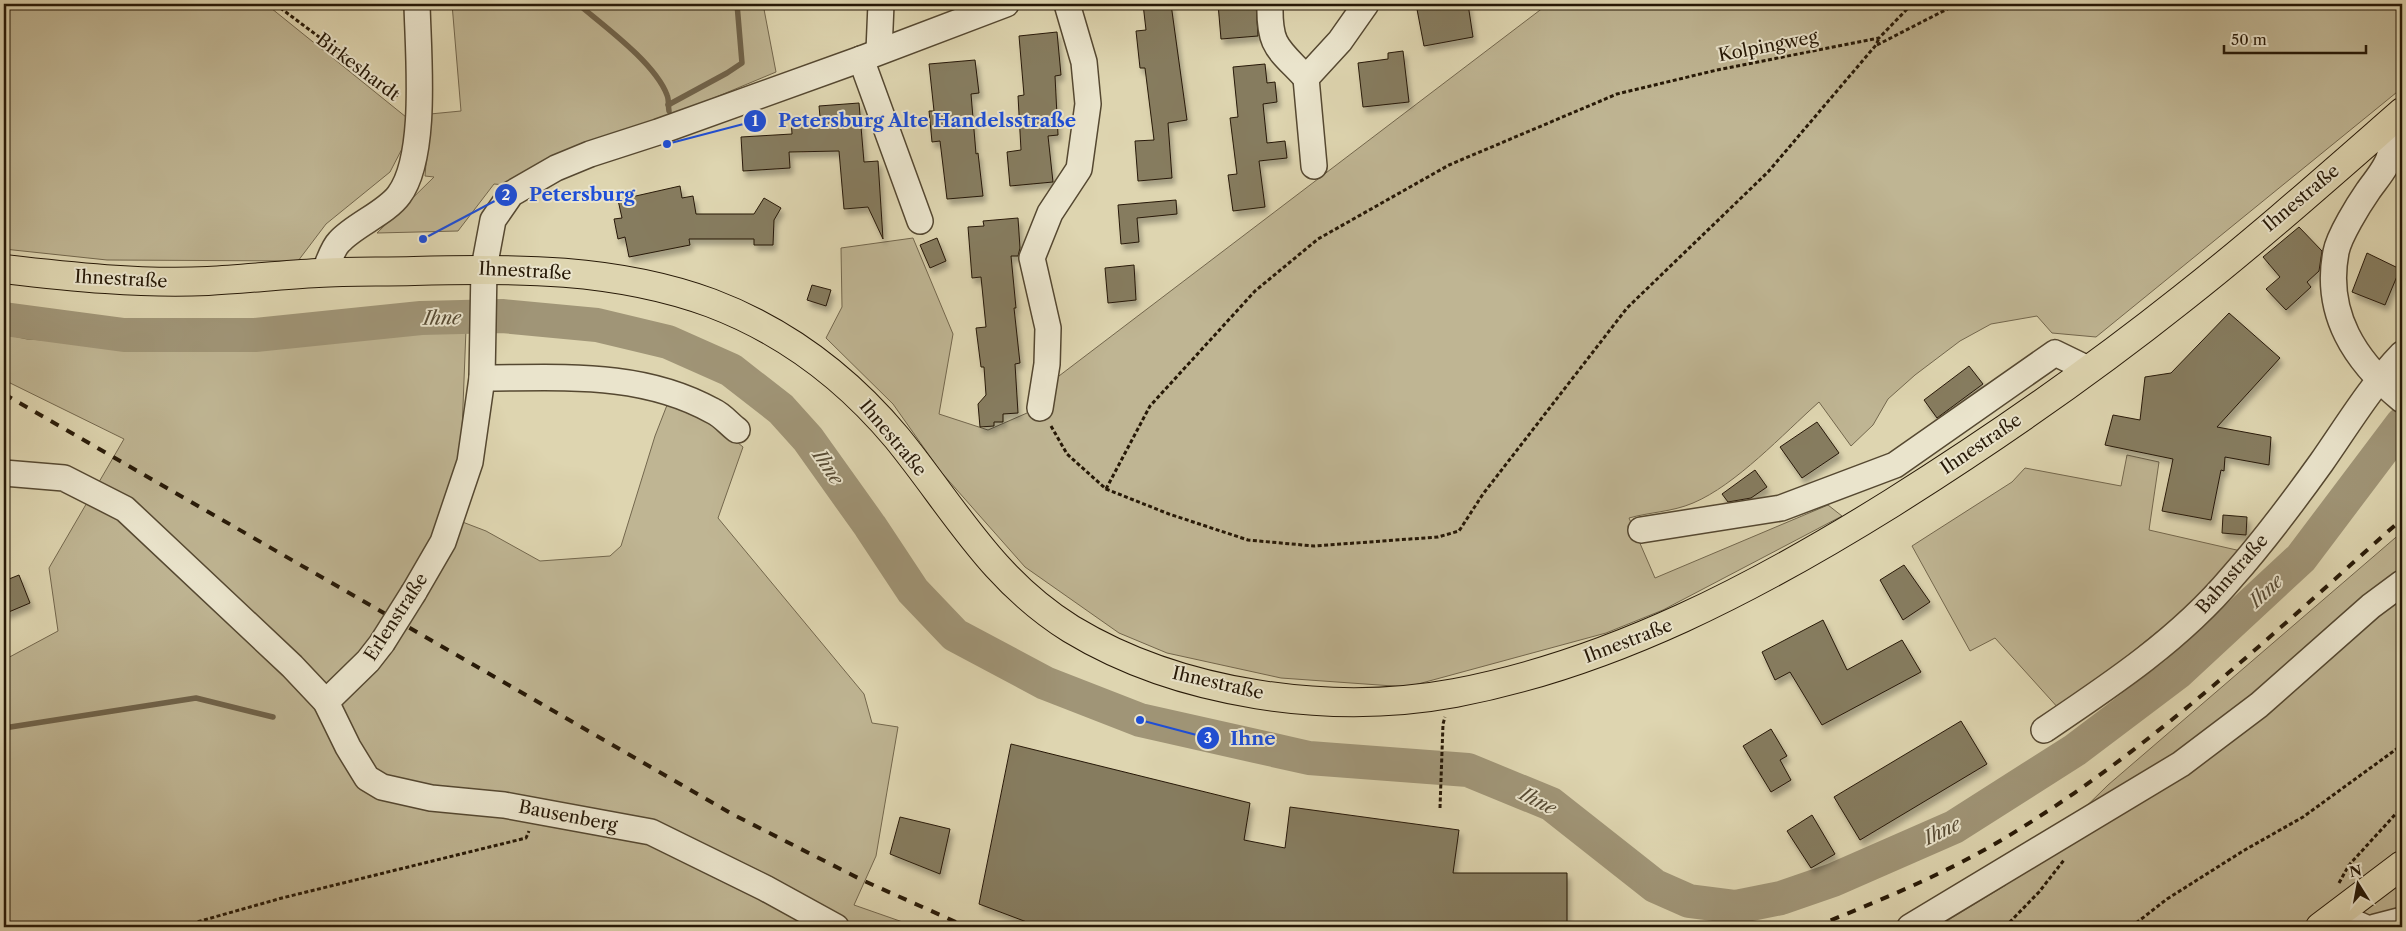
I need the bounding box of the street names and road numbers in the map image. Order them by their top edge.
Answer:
street label: Kolpingweg [1716,25,1820,66]
street label: Birkeshardt [312,29,405,106]
street label: Ihnestraße [2258,160,2344,236]
street label: Ihnestraße [478,258,572,284]
street label: Ihnestraße [74,266,168,292]
street label: Ihnestraße [855,395,931,481]
street label: Ihnestraße [1936,409,2026,479]
street label: Bahnstraße [2191,530,2273,618]
street label: Erlenstraße [359,569,433,665]
street label: Ihnestraße [1581,614,1675,668]
street label: Ihnestraße [1170,662,1266,704]
street label: Bausenberg [517,796,620,836]

